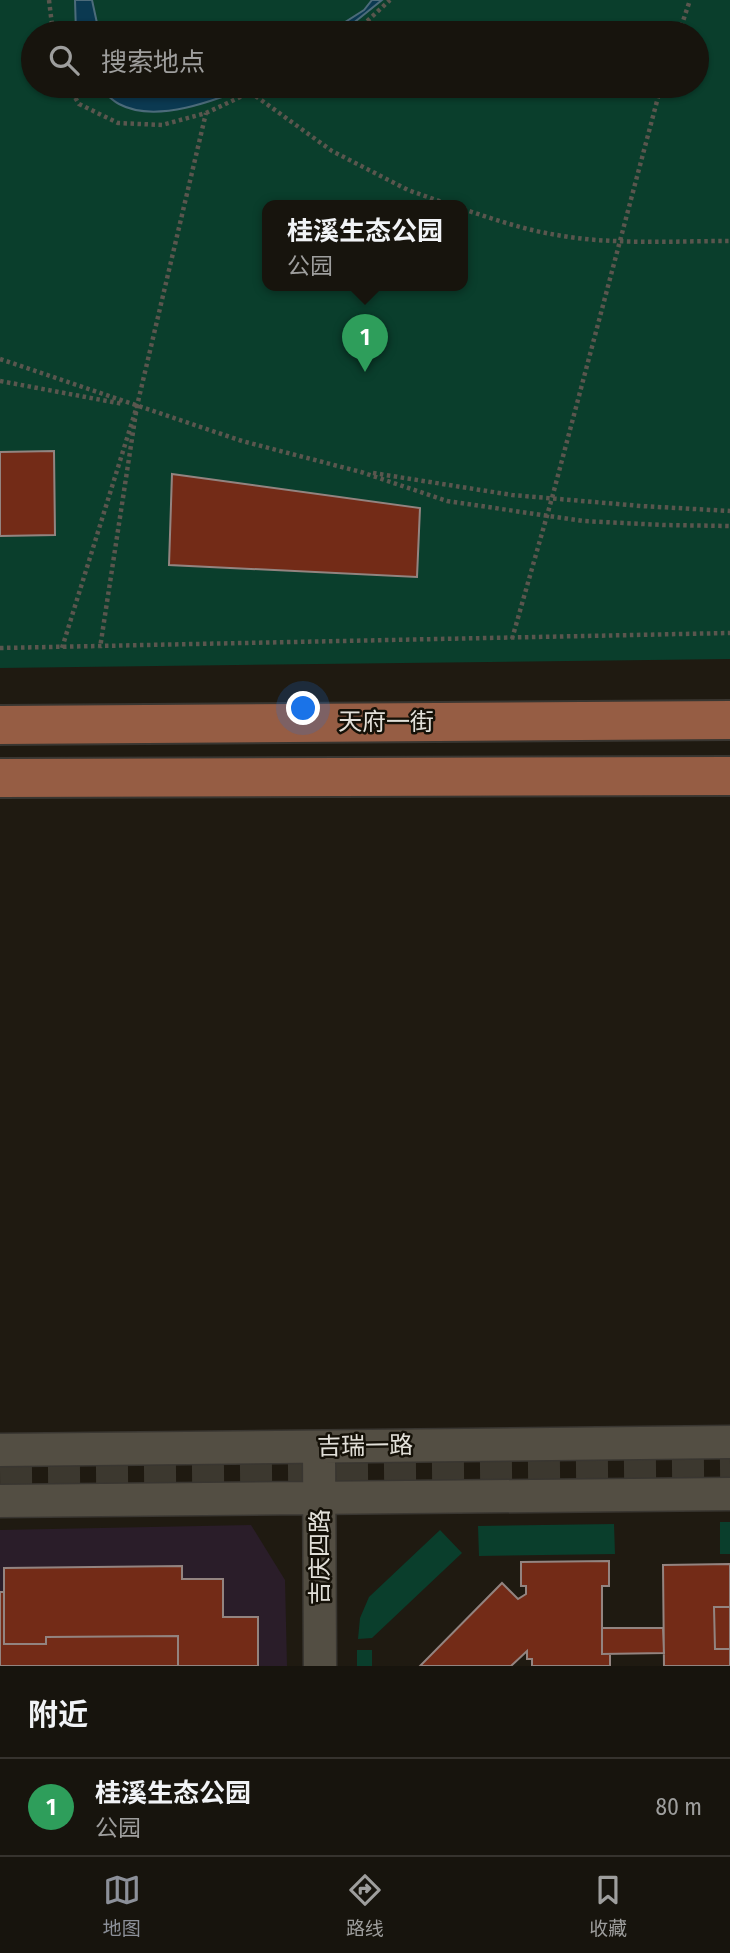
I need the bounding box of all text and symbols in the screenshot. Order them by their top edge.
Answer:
search box [21,21,709,98]
icon: search [45,41,83,79]
text: 搜索地点 [101,47,205,78]
popup [262,200,468,291]
text: 桂溪生态公园 [287,216,443,247]
text: 公园 [287,252,333,280]
pin: 1 [342,314,388,372]
your location [286,691,320,725]
street label: 天府一街 [338,708,434,736]
street label: 吉瑞一路 [317,1431,413,1461]
street label: 吉庆四路 [306,1509,334,1605]
text: 附近 [28,1697,88,1733]
text: 桂溪生态公园 [95,1778,251,1809]
text: 1 [46,1793,56,1821]
text: 80 m [655,1793,702,1821]
text: 公园 [95,1814,141,1842]
tab: 地图 [103,1871,141,1940]
tab: 路线 [346,1871,384,1940]
tab: 收藏 [589,1871,627,1940]

